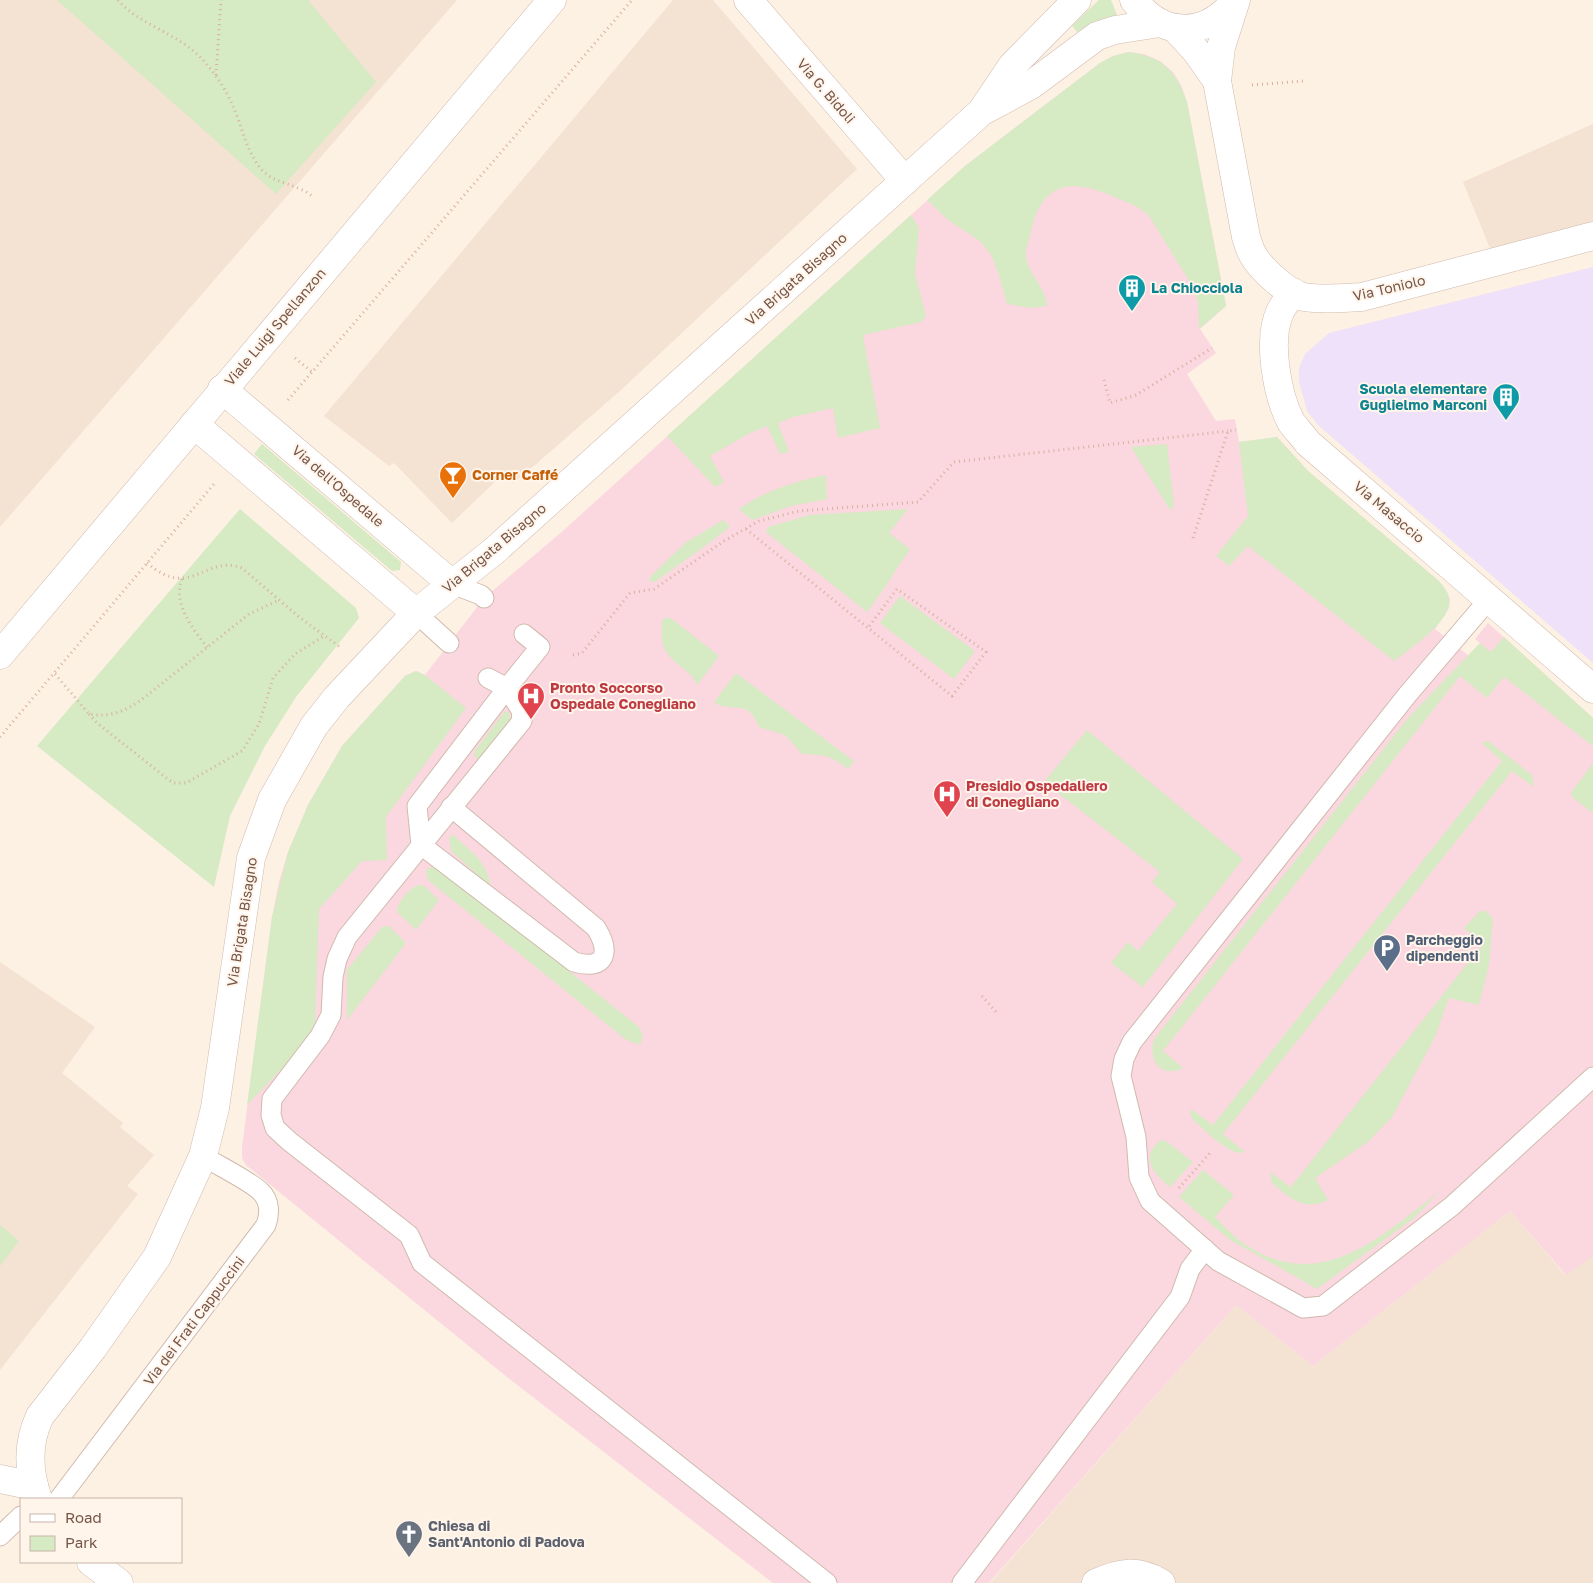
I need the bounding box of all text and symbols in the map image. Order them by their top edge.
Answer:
street label: Via G. Bidoli [794,55,859,127]
street label: Via Brigata Bisagno [741,229,850,329]
street label: Viale Luigi Spellanzon [221,264,329,389]
street label: Via Toniolo [1351,271,1427,304]
building icon: La Chiocciola [1117,273,1147,312]
place label: La Chiocciola [1151,279,1243,296]
place label: Scuola elementare Guglielmo Marconi [1359,380,1487,413]
building icon: Scuola elementare Guglielmo Marconi [1491,382,1521,421]
street label: Via dell'Ospedale [289,441,388,530]
bar icon: Corner Caffé [438,460,468,499]
place label: Corner Caffé [472,466,558,483]
street label: Via Masaccio [1350,477,1428,546]
street label: Via Brigata Bisagno [438,499,549,596]
place label: Pronto Soccorso Ospedale Conegliano [550,679,696,712]
hospital icon: Pronto Soccorso Ospedale Conegliano [516,681,546,720]
place label: Presidio Ospedaliero di Conegliano [966,777,1108,810]
hospital icon: Presidio Ospedaliero di Conegliano [932,779,962,818]
street label: Via Brigata Bisagno [223,856,260,988]
place label: Parcheggio dipendenti [1406,931,1483,964]
parking icon: Parcheggio dipendenti [1372,933,1402,972]
street label: Via dei Frati Cappuccini [139,1253,248,1389]
legend [20,1498,182,1563]
text: Road [65,1508,102,1526]
place label: Chiesa di Sant'Antonio di Padova [428,1517,585,1550]
church icon: Chiesa di Sant'Antonio di Padova [394,1519,424,1558]
text: Park [65,1533,98,1551]

